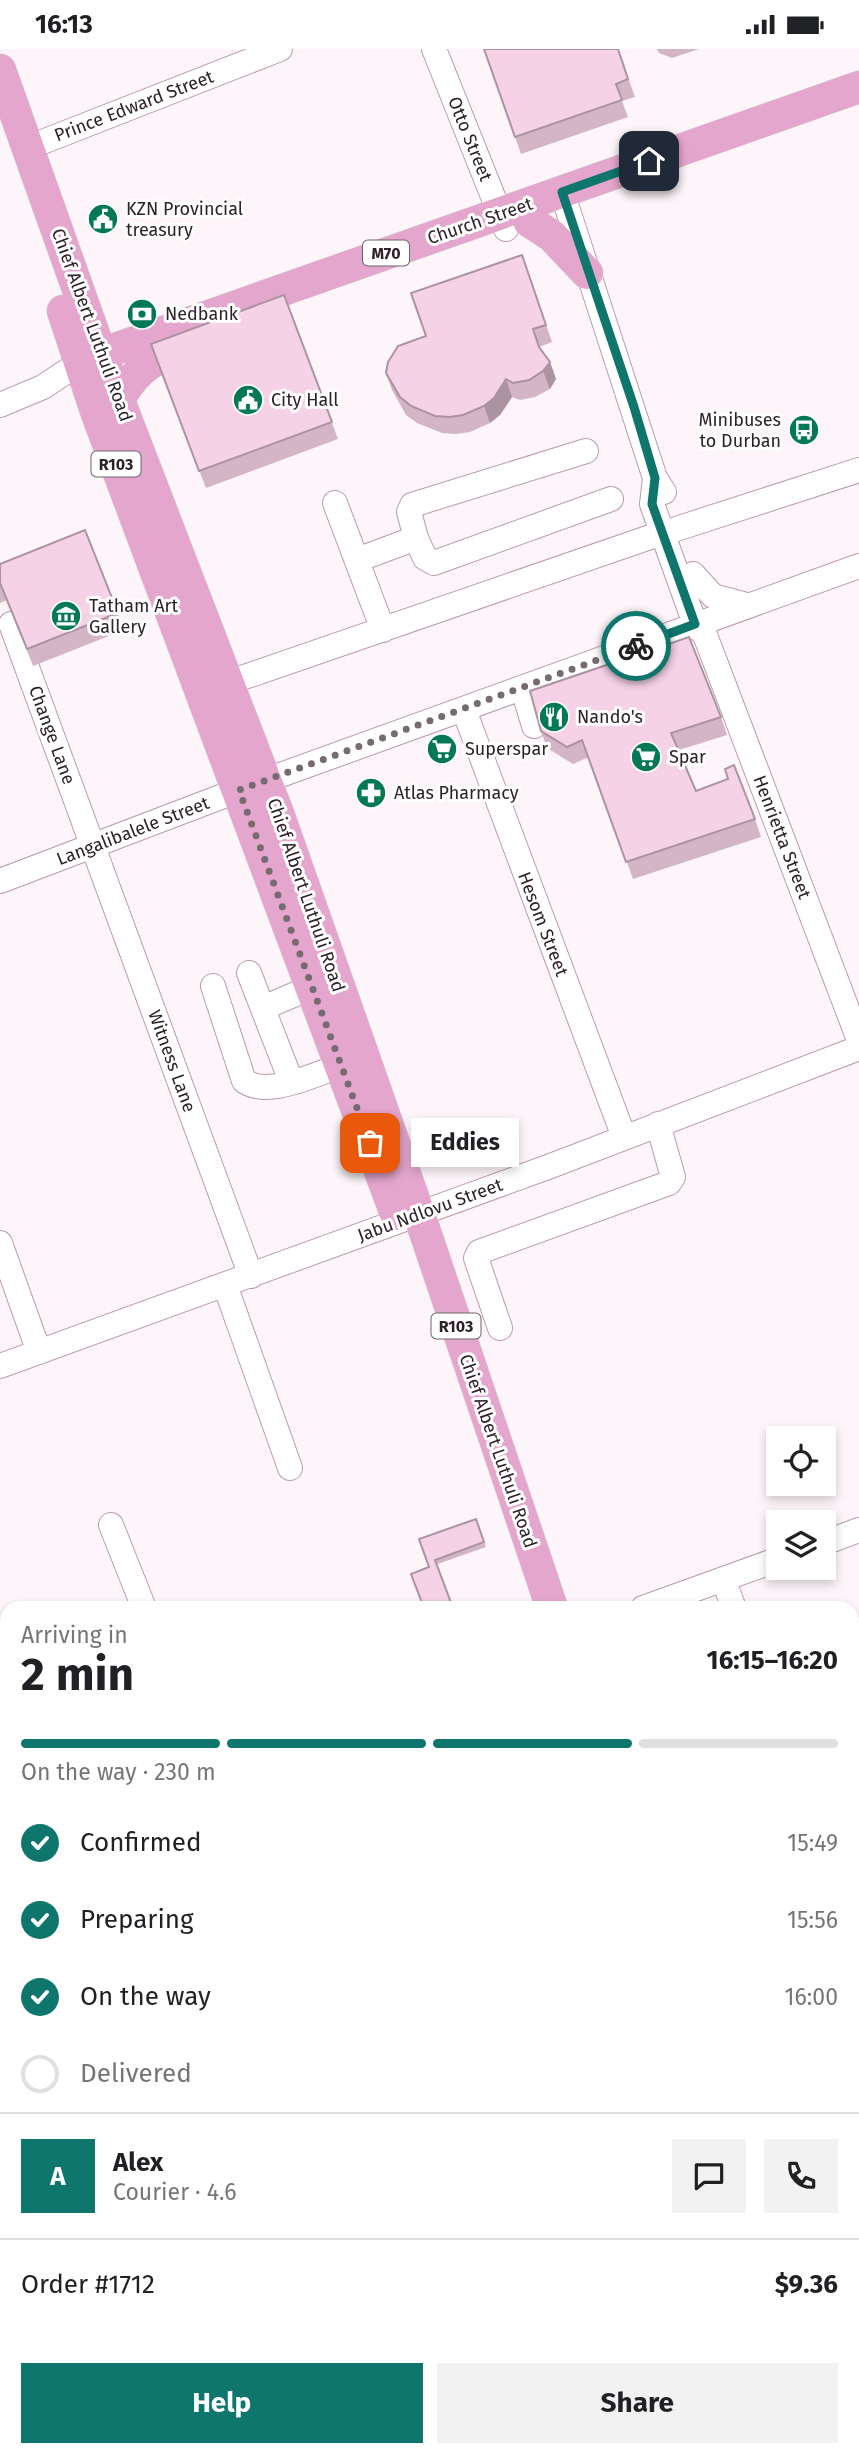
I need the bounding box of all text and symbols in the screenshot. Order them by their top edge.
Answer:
text: 16:13 [35,9,93,40]
street label: Prince Edward Street [51,65,217,147]
street label: Otto Street [443,93,497,185]
pin [619,131,679,191]
icon: home [630,142,668,180]
street label: Church Street [424,193,536,249]
place label: KZN Provincial treasury [126,198,243,241]
public building icon: KZN Provincial treasury [86,202,120,236]
street label: Chief Albert Luthuli Road [47,225,137,425]
road number: M70 [363,241,409,265]
bank icon: Nedbank [125,297,159,331]
place label: Nedbank [165,303,239,325]
public building icon: City Hall [231,383,265,417]
place label: City Hall [271,389,339,411]
place label: Minibuses to Durban [699,409,781,452]
bus stop icon: Minibuses to Durban [787,413,821,447]
road number: R103 [92,451,140,477]
place label: Tatham Art Gallery [89,595,178,638]
museum icon: Tatham Art Gallery [49,599,83,633]
courier [601,611,671,681]
icon: bike [617,627,655,665]
street label: Change Lane [24,683,80,787]
restaurant icon: Nando's [537,700,571,734]
place label: Nando's [577,706,643,728]
supermarket icon: Superspar [425,732,459,766]
place label: Superspar [465,738,548,760]
supermarket icon: Spar [629,740,663,774]
place label: Spar [669,746,706,768]
street label: Henrietta Street [748,772,816,902]
pharmacy icon: Atlas Pharmacy [354,776,388,810]
place label: Atlas Pharmacy [394,782,519,804]
street label: Langalibalele Street [54,792,213,870]
street label: Chief Albert Luthuli Road [262,795,350,995]
street label: Hesom Street [513,869,573,980]
street label: Witness Lane [143,1007,201,1115]
pin [340,1113,400,1173]
callout: Eddies [412,1119,520,1167]
icon: bag [351,1124,389,1162]
text: Eddies [430,1128,500,1156]
street label: Jabu Ndlovu Street [354,1173,506,1246]
road number: R103 [432,1313,480,1338]
street label: Chief Albert Luthuli Road [454,1351,542,1551]
map controls [766,1426,836,1580]
button: locate [766,1426,836,1496]
button: layers [766,1510,836,1580]
text: Arriving in [21,1621,128,1649]
text: 16:15–16:20 [707,1645,838,1676]
text: 2 min [21,1647,134,1702]
text: On the way · 230 m [21,1758,216,1786]
icon: check [21,1824,59,1862]
text: Confirmed [80,1827,201,1858]
text: 15:49 [787,1829,838,1857]
icon: check [21,1901,59,1939]
text: Preparing [80,1904,193,1935]
text: 15:56 [787,1906,838,1934]
icon: check [21,1978,59,2016]
text: On the way [80,1981,211,2012]
text: 16:00 [785,1983,838,2011]
text: Delivered [80,2058,192,2089]
button: chat [672,2139,746,2213]
button: phone [764,2139,838,2213]
text: Alex [113,2147,163,2178]
text: A [50,2161,66,2192]
text: Courier · 4.6 [113,2178,237,2206]
text: Order #1712 [21,2269,155,2300]
text: $9.36 [775,2269,838,2300]
button: Help [21,2363,423,2443]
button: Share [437,2363,838,2443]

